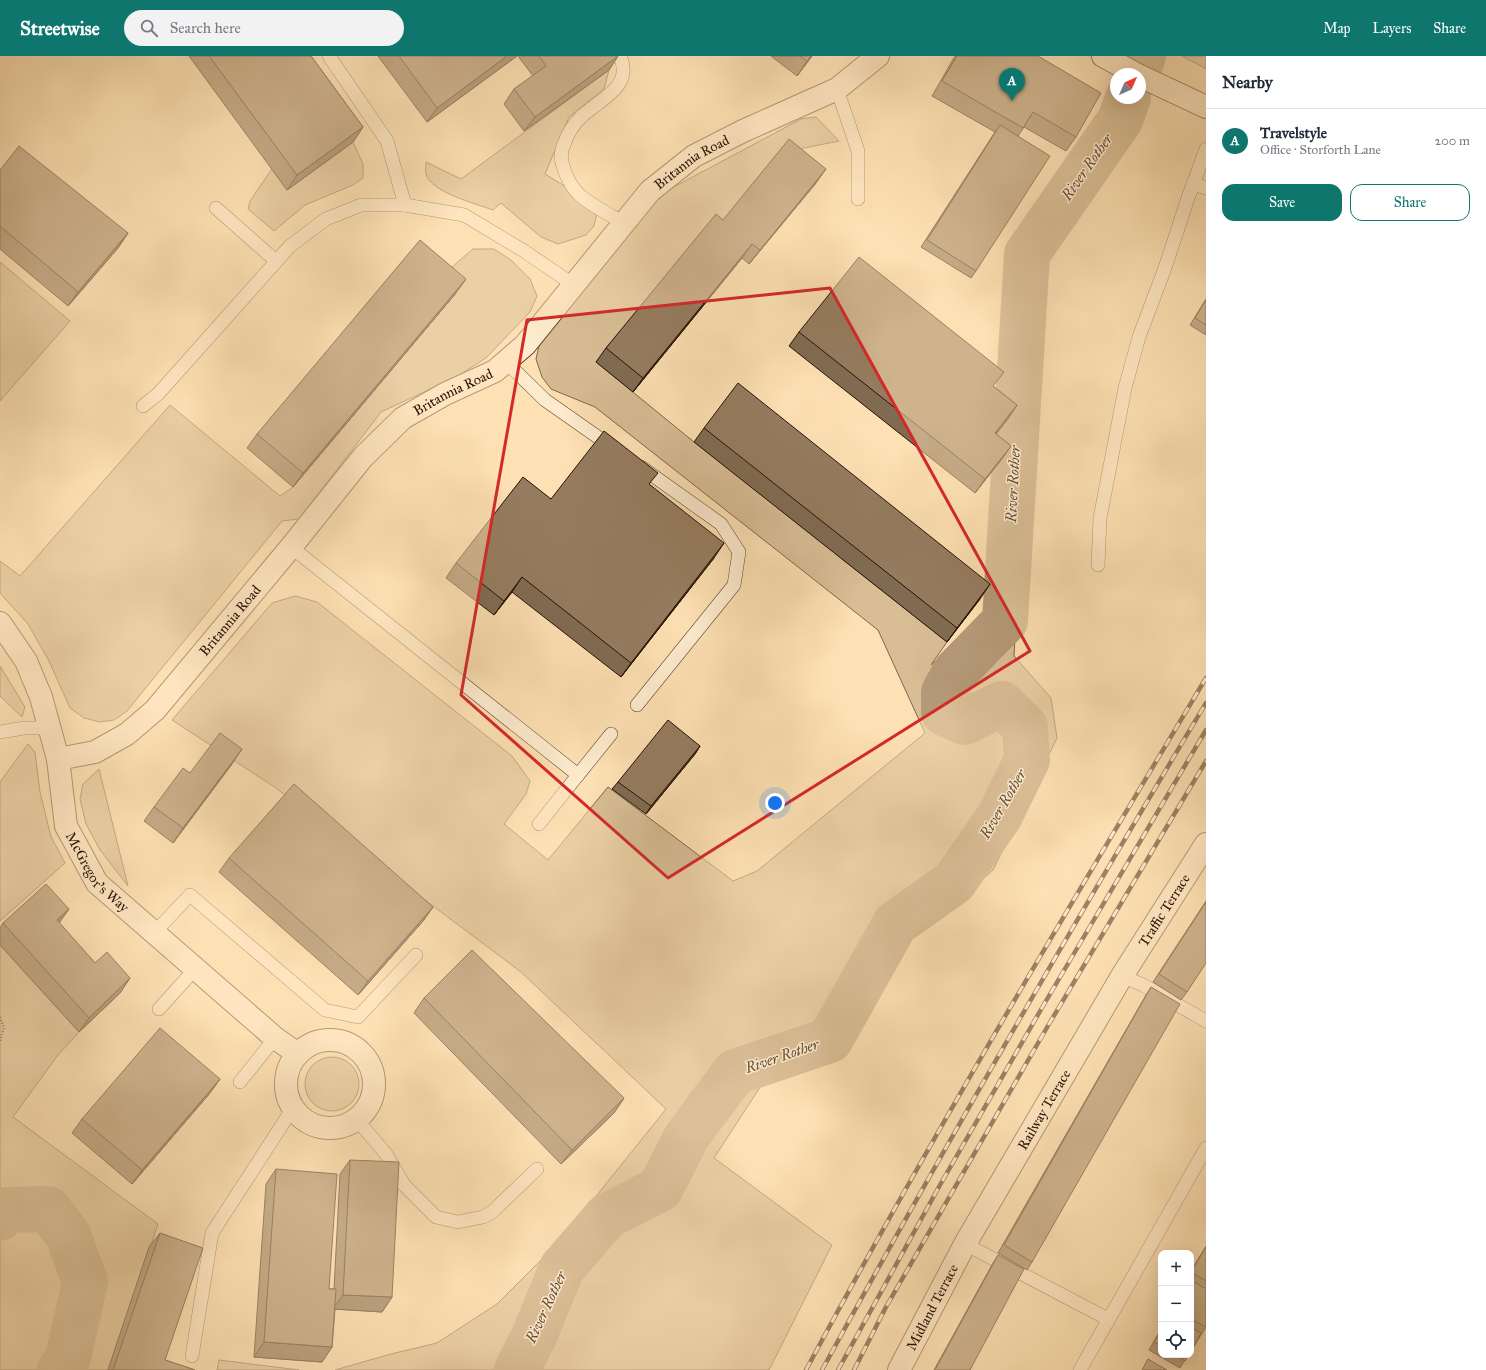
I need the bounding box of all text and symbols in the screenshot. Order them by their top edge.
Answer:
search box [124,10,404,46]
text: Streetwise [20,17,100,40]
icon: search [138,17,160,39]
text: Search here [170,19,241,37]
text: Map [1323,20,1351,37]
text: Layers [1373,20,1411,37]
text: Share [1433,20,1466,37]
pin: A [999,68,1025,101]
north arrow [1110,68,1146,104]
text: Nearby [1222,72,1273,93]
text: Travelstyle [1260,124,1327,142]
water label: River Rother [1057,130,1117,205]
street label: Britannia Road [651,132,732,193]
text: A [1231,133,1239,149]
text: 200 m [1435,133,1470,149]
text: Office · Storforth Lane [1260,142,1381,158]
button: Save [1222,184,1342,221]
button: Share [1350,184,1470,221]
street label: Britannia Road [410,365,495,419]
water label: River Rother [1002,444,1024,524]
street label: Britannia Road [196,582,265,660]
water label: River Rother [975,766,1030,843]
your location [765,793,785,813]
street label: McGregor's Way [62,829,133,916]
street label: Traffic Terrace [1135,871,1194,950]
water label: River Rother [742,1035,822,1077]
street label: Railway Terrace [1014,1067,1074,1153]
map controls [1158,1250,1194,1358]
button: + [1158,1250,1194,1286]
street label: Midland Terrace [903,1261,962,1353]
water label: River Rother [521,1268,571,1347]
button: − [1158,1286,1194,1322]
button: locate [1158,1322,1194,1358]

